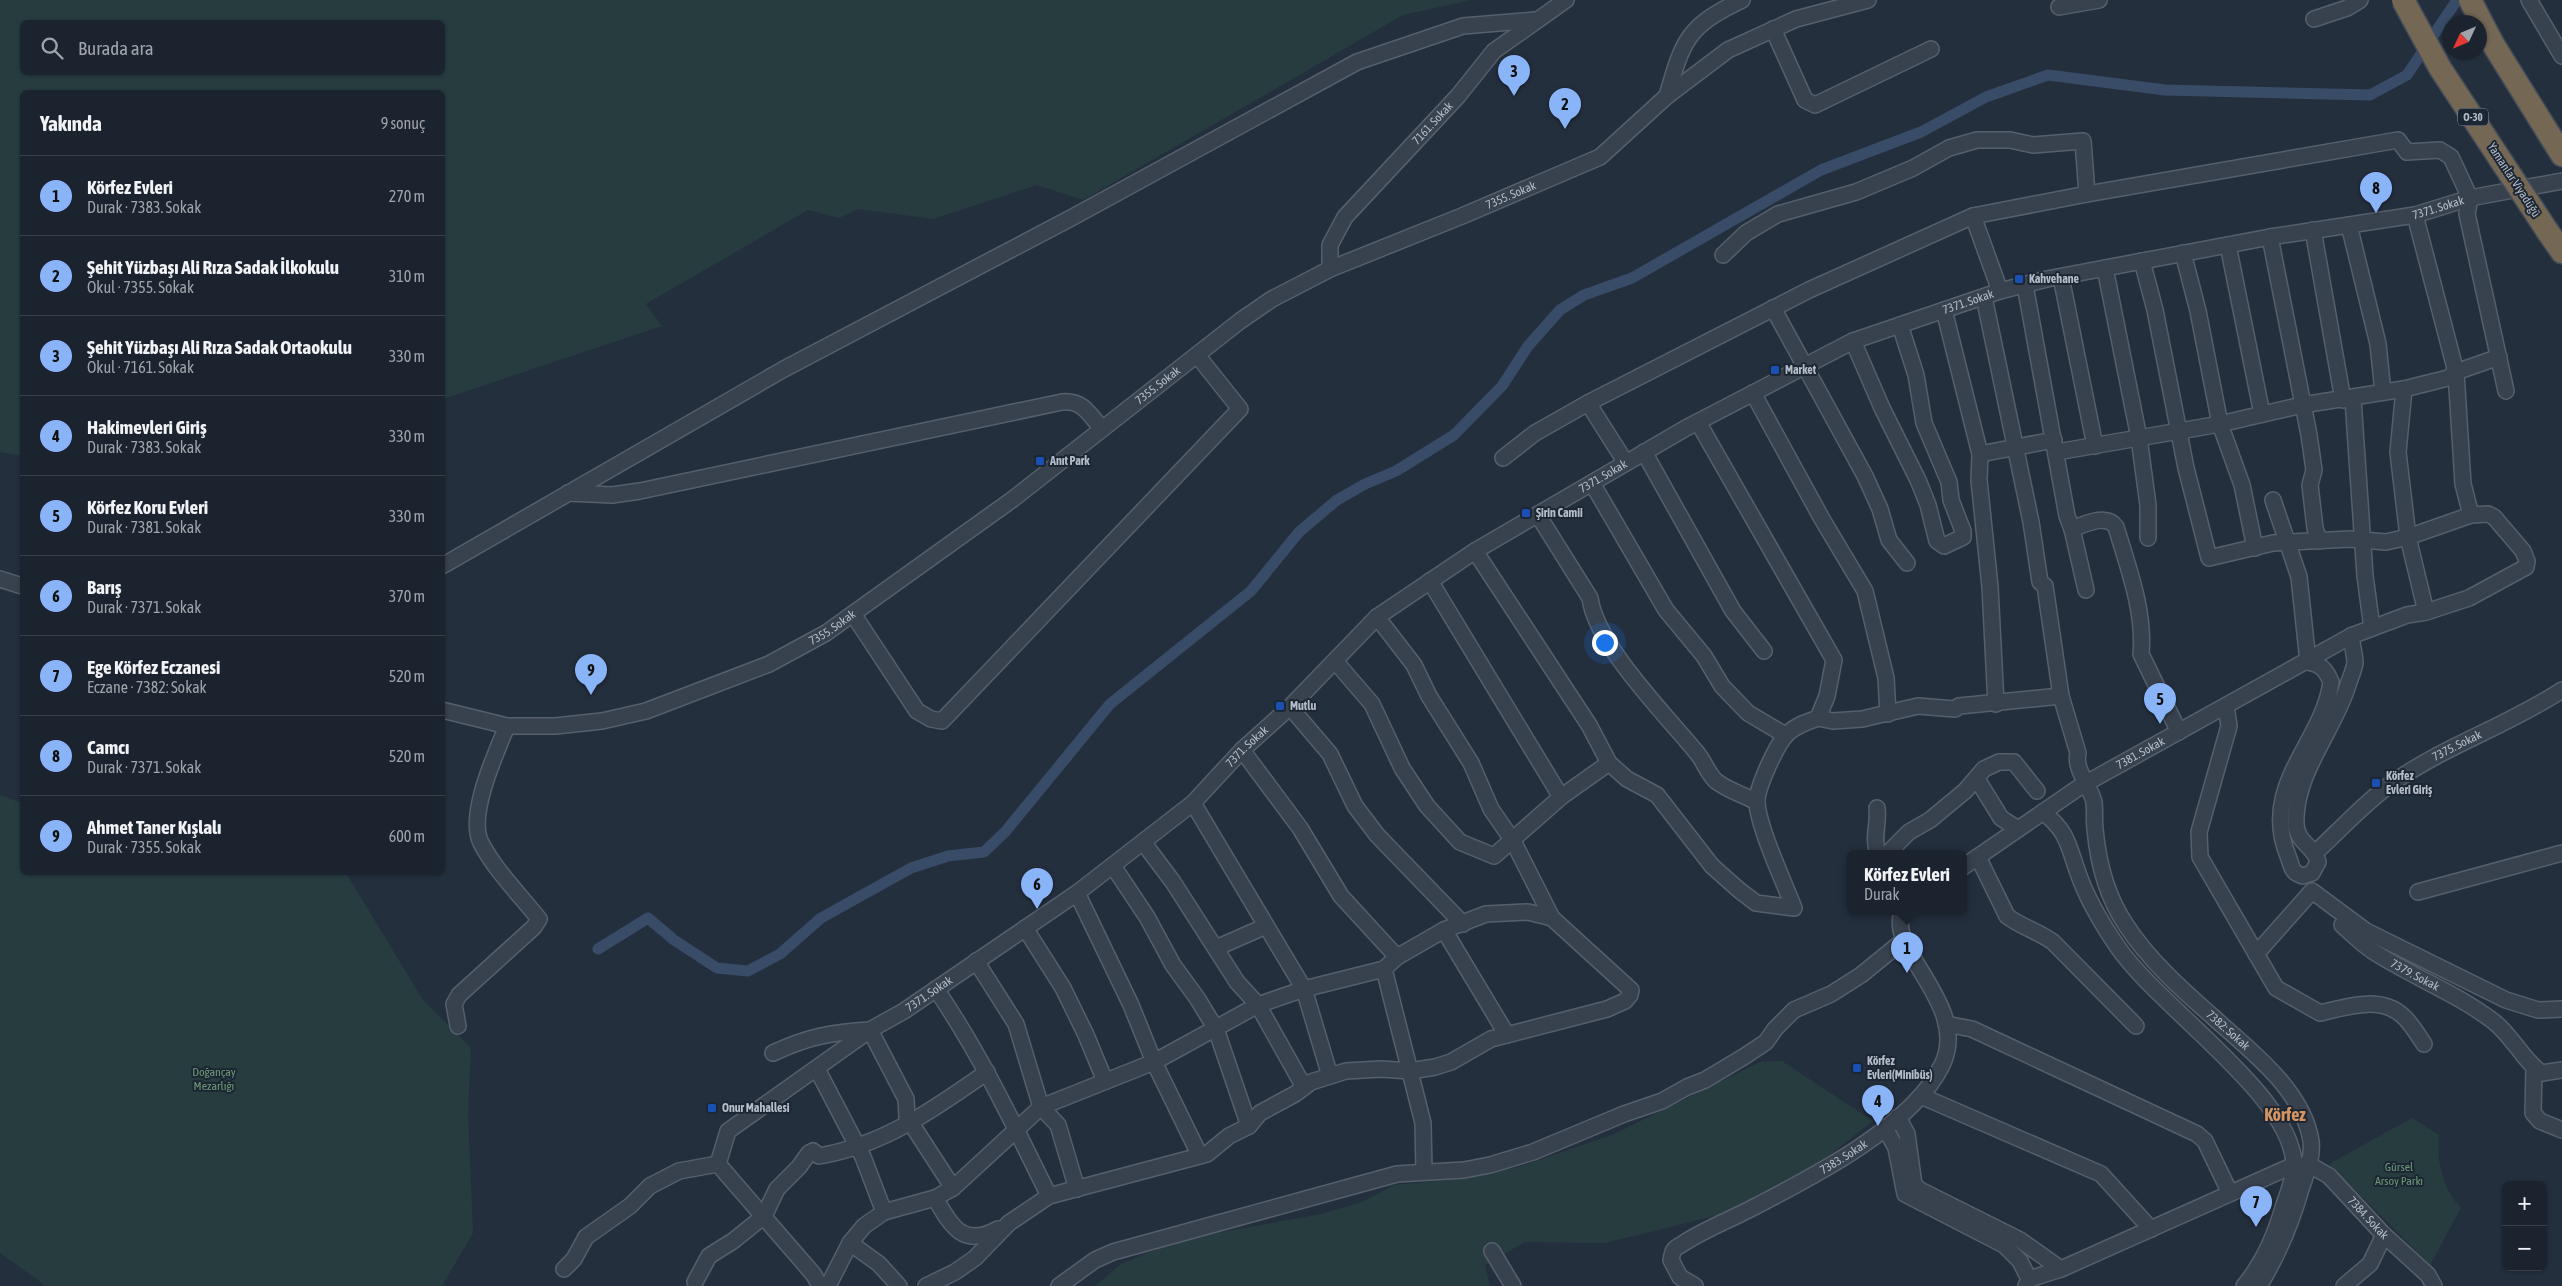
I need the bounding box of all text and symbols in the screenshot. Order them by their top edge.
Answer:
north arrow [2442,15,2487,60]
search box [20,20,445,75]
icon: search [38,34,66,62]
text: Burada ara [78,37,154,59]
pin: 3 [1498,55,1530,96]
pin: 2 [1549,88,1581,129]
street label: 7161. Sokak [1409,99,1456,147]
road number: O-30 [2458,108,2488,125]
text: Yakında [40,111,102,135]
text: 9 sonuç [381,114,425,132]
street label: Yamanlar Viyadüğü [2485,140,2543,220]
pin: 8 [2360,172,2392,213]
text: Körfez Evleri [87,176,173,198]
street label: 7355. Sokak [1484,178,1539,212]
text: 1 [52,187,60,205]
text: 270 m [389,187,425,205]
street label: 7371. Sokak [2411,193,2466,222]
text: Durak · 7383. Sokak [87,198,201,216]
text: Şehit Yüzbaşı Ali Rıza Sadak İlkokulu [87,256,339,278]
text: 2 [52,267,60,285]
text: 310 m [389,267,425,285]
place label: Kahvehane [2029,272,2080,286]
marker: Kahvehane [2013,273,2025,285]
text: Okul · 7355. Sokak [87,278,194,296]
street label: 7371. Sokak [1941,286,1996,317]
text: Şehit Yüzbaşı Ali Rıza Sadak Ortaokulu [87,336,352,358]
text: 3 [52,347,60,365]
text: 330 m [389,347,425,365]
text: Okul · 7161. Sokak [87,358,194,376]
street label: 7355. Sokak [1133,363,1184,407]
place label: Market [1785,363,1817,377]
marker: Market [1769,364,1781,376]
text: Hakimevleri Giriş [87,416,207,438]
text: 4 [52,427,60,445]
text: 330 m [389,427,425,445]
text: Durak · 7383. Sokak [87,438,201,456]
place label: Anıt Park [1049,454,1090,468]
marker: Anıt Park [1034,455,1046,467]
street label: 7371. Sokak [1576,457,1630,496]
text: Körfez Koru Evleri [87,496,208,518]
place label: Şirin Camii [1536,506,1583,520]
text: 5 [52,507,60,525]
text: 330 m [389,507,425,525]
marker: Şirin Camii [1520,507,1532,519]
text: Durak · 7381. Sokak [87,518,201,536]
text: Barış [87,576,122,598]
text: 6 [52,587,60,605]
text: 370 m [389,587,425,605]
text: Durak · 7371. Sokak [87,598,201,616]
street label: 7355. Sokak [806,607,859,648]
your location [1592,630,1618,656]
pin: 9 [575,654,607,695]
text: Ege Körfez Eczanesi [87,656,220,678]
text: 7 [52,667,60,685]
text: 520 m [389,667,425,685]
text: Eczane · 7382: Sokak [87,678,207,696]
pin: 5 [2144,683,2176,724]
place label: Mutlu [1290,699,1316,713]
marker: Mutlu [1274,700,1286,712]
street label: 7371. Sokak [1223,723,1271,770]
street label: 7375. Sokak [2430,727,2484,764]
street label: 7381. Sokak [2114,734,2168,772]
text: Camcı [87,736,129,758]
text: 8 [52,747,60,765]
text: 520 m [389,747,425,765]
text: Durak · 7371. Sokak [87,758,201,776]
place label: Körfez Evleri Giriş [2386,769,2433,797]
marker: Körfez Evleri Giriş [2370,777,2382,789]
text: Ahmet Taner Kışlalı [87,816,221,838]
text: 9 [52,827,60,845]
text: 600 m [389,827,425,845]
text: Durak · 7355. Sokak [87,838,201,856]
popup [1847,850,1967,915]
text: Körfez Evleri [1864,863,1950,885]
pin: 6 [1021,868,1053,909]
text: Durak [1864,885,1900,903]
pin: 1 [1891,932,1923,973]
street label: 7379. Sokak [2388,956,2442,994]
street label: 7371. Sokak [903,973,956,1015]
street label: 7382: Sokak [2204,1007,2253,1054]
place label: Körfez Evleri(Minibüs) [1867,1054,1933,1082]
marker: Körfez Evleri(Minibüs) [1851,1062,1863,1074]
park label: Doğançay Mezarlığı [192,1065,236,1093]
pin: 4 [1862,1085,1894,1126]
place label: Onur Mahallesi [722,1101,790,1115]
marker: Onur Mahallesi [706,1102,718,1114]
district label: Körfez [2264,1104,2306,1125]
street label: 7383. Sokak [1817,1136,1871,1177]
park label: Gürsel Arsoy Parkı [2375,1160,2423,1188]
map controls [2502,1181,2547,1271]
button: + [2502,1181,2547,1226]
pin: 7 [2240,1186,2272,1227]
street label: 7384. Sokak [2345,1194,2392,1243]
button: − [2502,1226,2547,1271]

